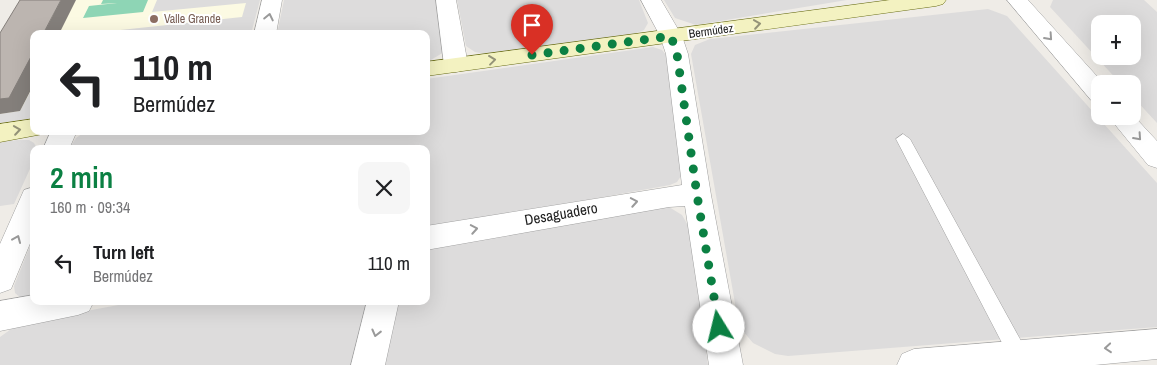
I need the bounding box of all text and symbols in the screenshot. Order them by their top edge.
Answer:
pin [511,4,553,55]
place label: Valle Grande [164,11,221,27]
icon: arrive [518,11,546,39]
one-way arrow [263,12,274,21]
marker: Valle Grande [148,13,160,25]
map controls [1091,15,1141,125]
button: + [1091,15,1141,65]
street label: Bermúdez [688,20,734,42]
one-way arrow [753,20,761,30]
one-way arrow [1043,31,1052,40]
text: 110 m [133,44,213,91]
icon: left [50,50,115,115]
one-way arrow [488,55,496,66]
button: − [1091,75,1141,125]
text: Bermúdez [133,89,215,119]
one-way arrow [13,125,21,136]
one-way arrow [1133,132,1142,141]
text: 2 min [50,157,113,197]
button: close [358,162,410,214]
text: 160 m · 09:34 [50,196,130,218]
street label: Desaguadero [523,197,599,230]
one-way arrow [630,197,639,207]
one-way arrow [470,225,479,235]
one-way arrow [11,235,21,244]
text: Turn left [93,239,154,265]
icon: left [50,249,78,277]
text: 110 m [368,250,410,276]
text: Bermúdez [93,265,153,287]
position arrow [692,300,744,352]
one-way arrow [371,329,382,338]
one-way arrow [1104,342,1112,353]

